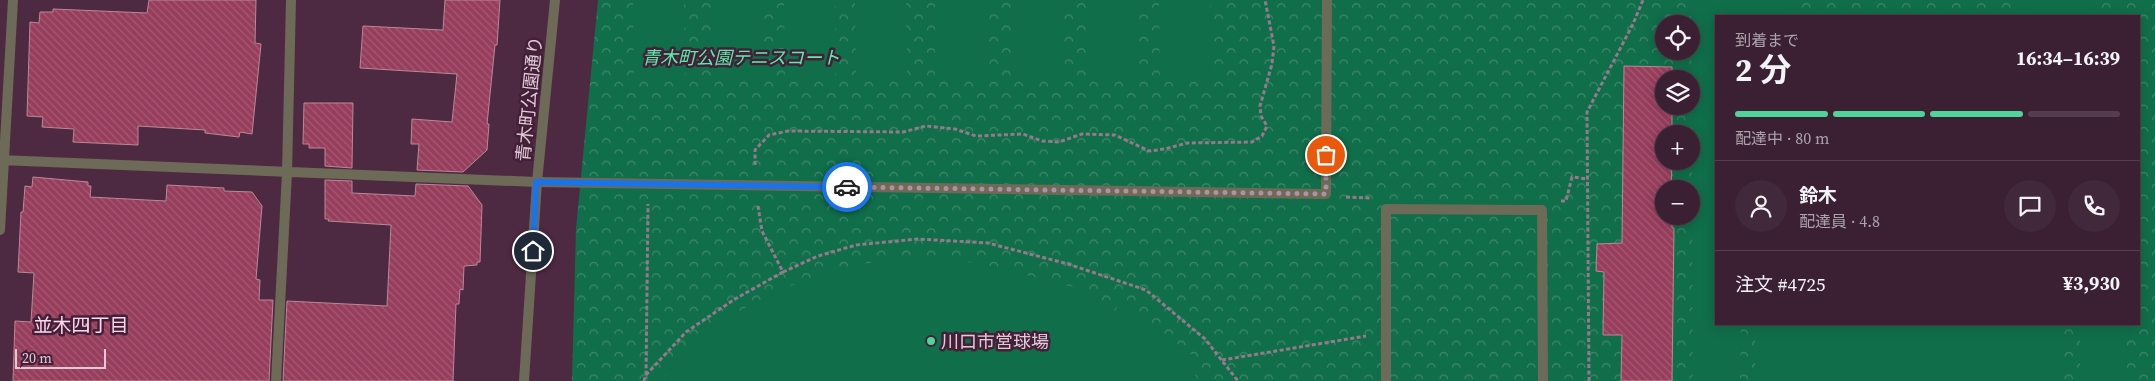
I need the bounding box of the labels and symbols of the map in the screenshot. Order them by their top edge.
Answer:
street label: 青木町公園通り [510,35,548,163]
park label: 青木町公園テニスコート [642,45,840,70]
pin [1305,134,1347,176]
courier [822,162,872,212]
pin [512,230,554,272]
district label: 並木四丁目 [33,312,129,338]
place label: 川口市営球場 [941,329,1049,354]
marker: 川口市営球場 [925,335,937,347]
scale bar [15,346,106,369]

